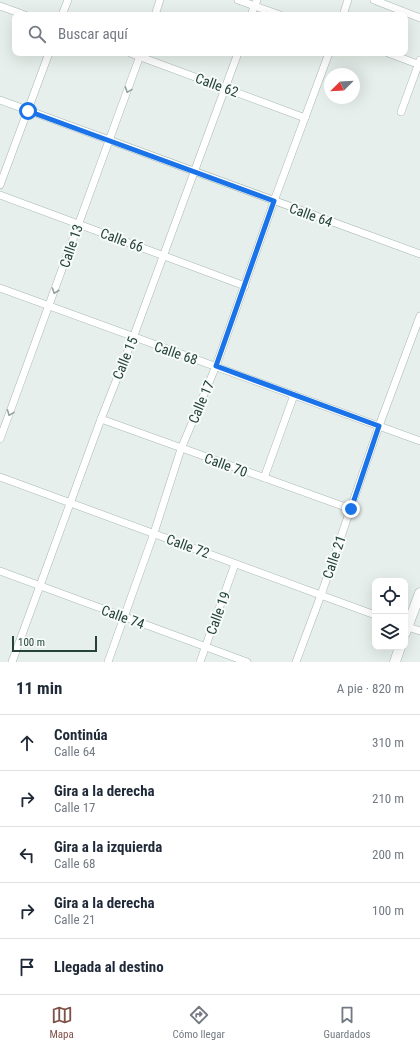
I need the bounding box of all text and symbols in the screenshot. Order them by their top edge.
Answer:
search box [12,12,408,56]
icon: search [26,23,48,45]
text: Buscar aquí [58,25,128,43]
north arrow [324,68,360,104]
street label: Calle 62 [193,70,241,100]
one-way arrow [124,86,132,93]
route start [19,102,37,120]
street label: Calle 64 [287,200,335,230]
street label: Calle 13 [56,222,86,270]
street label: Calle 66 [98,225,146,255]
one-way arrow [52,287,60,294]
street label: Calle 15 [109,334,141,382]
street label: Calle 68 [152,338,200,368]
street label: Calle 17 [185,378,217,426]
one-way arrow [6,409,14,416]
street label: Calle 70 [202,450,250,480]
route end [342,500,360,518]
street label: Calle 72 [164,531,212,561]
street label: Calle 21 [319,533,349,581]
map controls [372,578,408,650]
button: locate [372,578,408,614]
street label: Calle 19 [203,589,233,637]
street label: Calle 74 [99,602,147,632]
button: layers [372,614,408,650]
scale bar [12,634,97,653]
text: 100 m [18,636,45,649]
text: 11 min [16,678,62,698]
text: A pie · 820 m [337,681,404,696]
text: Continúa [54,726,108,744]
icon: ahead [16,732,38,754]
text: 310 m [372,735,404,750]
text: Calle 64 [54,744,95,759]
text: Gira a la derecha [54,782,155,800]
icon: right [16,788,38,810]
text: 210 m [372,791,404,806]
text: Calle 17 [54,800,95,815]
text: Gira a la izquierda [54,838,162,856]
icon: left [16,844,38,866]
text: 200 m [372,847,404,862]
text: Calle 68 [54,856,95,871]
text: Gira a la derecha [54,894,155,912]
icon: right [16,900,38,922]
text: 100 m [372,903,404,918]
text: Calle 21 [54,912,95,927]
icon: arrive [16,956,38,978]
text: Llegada al destino [54,958,164,976]
tab: Mapa [49,1004,74,1041]
tab: Cómo llegar [172,1004,225,1041]
tab: Guardados [324,1004,371,1041]

